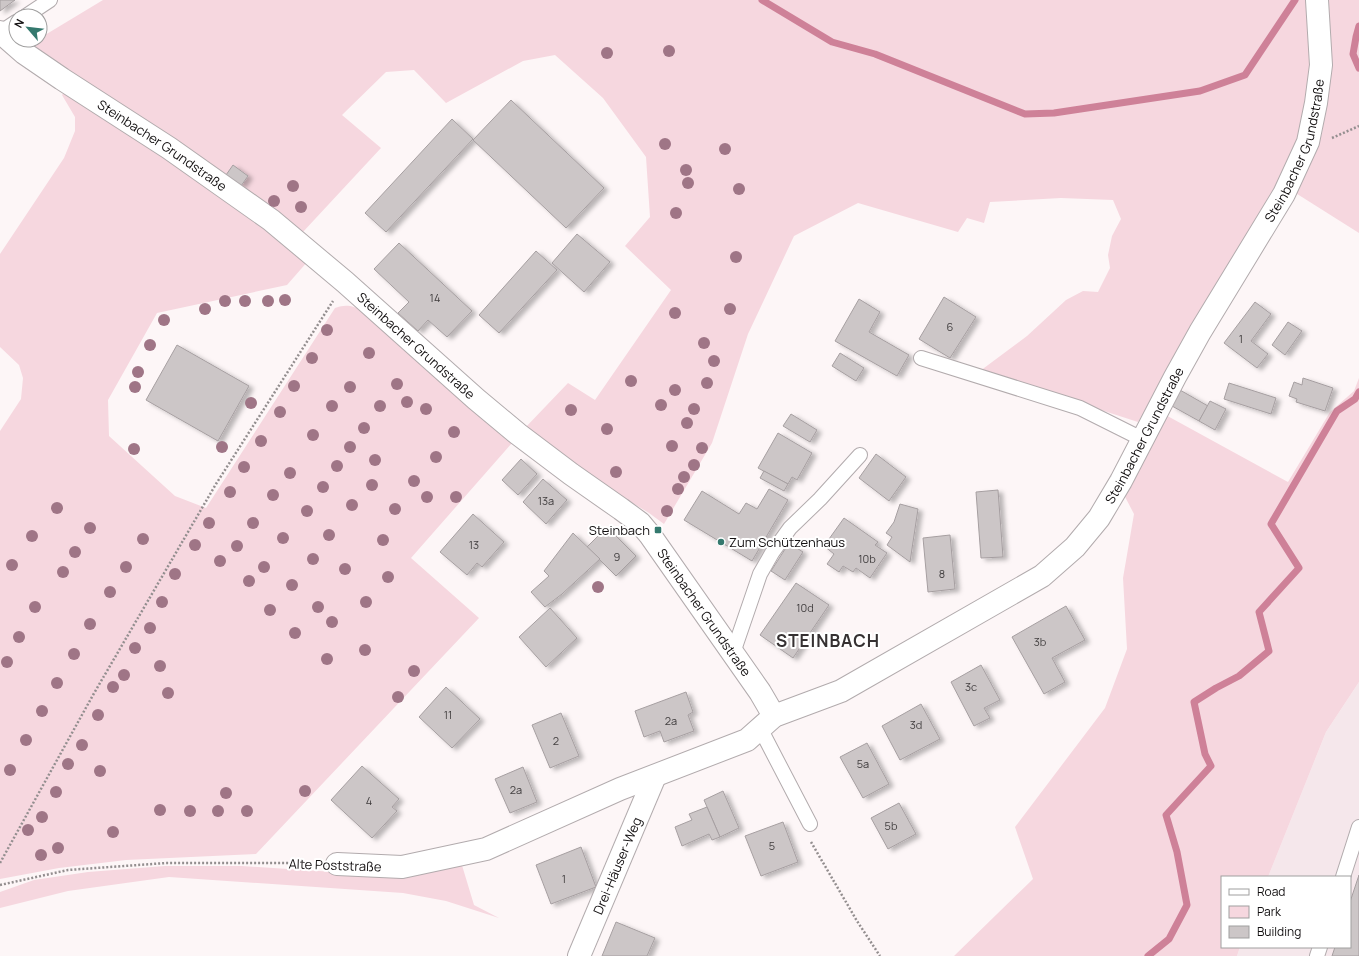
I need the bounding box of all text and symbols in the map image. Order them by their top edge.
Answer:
north arrow [8,8,48,48]
text: N [10,16,27,30]
street label: Steinbacher Grundstraße [1260,78,1328,225]
street label: Steinbacher Grundstraße [94,95,231,195]
street label: Steinbacher Grundstraße [353,288,479,403]
house number: 14 [430,290,440,305]
house number: 6 [947,319,954,334]
house number: 1 [1239,331,1243,346]
street label: Steinbacher Grundstraße [1101,363,1188,507]
house number: 13a [538,493,554,508]
place label: Steinbach [589,521,650,539]
marker: Steinbach [653,525,663,535]
place label: Zum Schützenhaus [729,533,845,551]
house number: 13 [469,537,479,552]
marker: Zum Schützenhaus [716,537,726,547]
street label: Steinbacher Grundstraße [653,545,755,680]
house number: 9 [614,549,621,564]
house number: 10b [858,551,876,566]
house number: 8 [939,566,945,581]
house number: 10d [796,600,814,615]
district label: STEINBACH [776,629,880,652]
house number: 3b [1034,634,1047,649]
house number: 3c [965,679,977,694]
house number: 11 [444,707,452,722]
house number: 2a [665,713,677,728]
house number: 3d [910,717,922,732]
house number: 2 [553,733,559,748]
house number: 5a [857,756,869,771]
house number: 2a [510,782,522,797]
house number: 4 [366,793,372,808]
street label: Drei-Häuser-Weg [589,814,646,917]
house number: 5b [885,818,898,833]
house number: 5 [769,838,775,853]
street label: Alte Poststraße [288,854,382,876]
house number: 1 [562,871,566,886]
legend [1221,876,1351,948]
text: Road [1257,883,1285,900]
text: Park [1257,903,1282,920]
text: Building [1257,923,1301,940]

